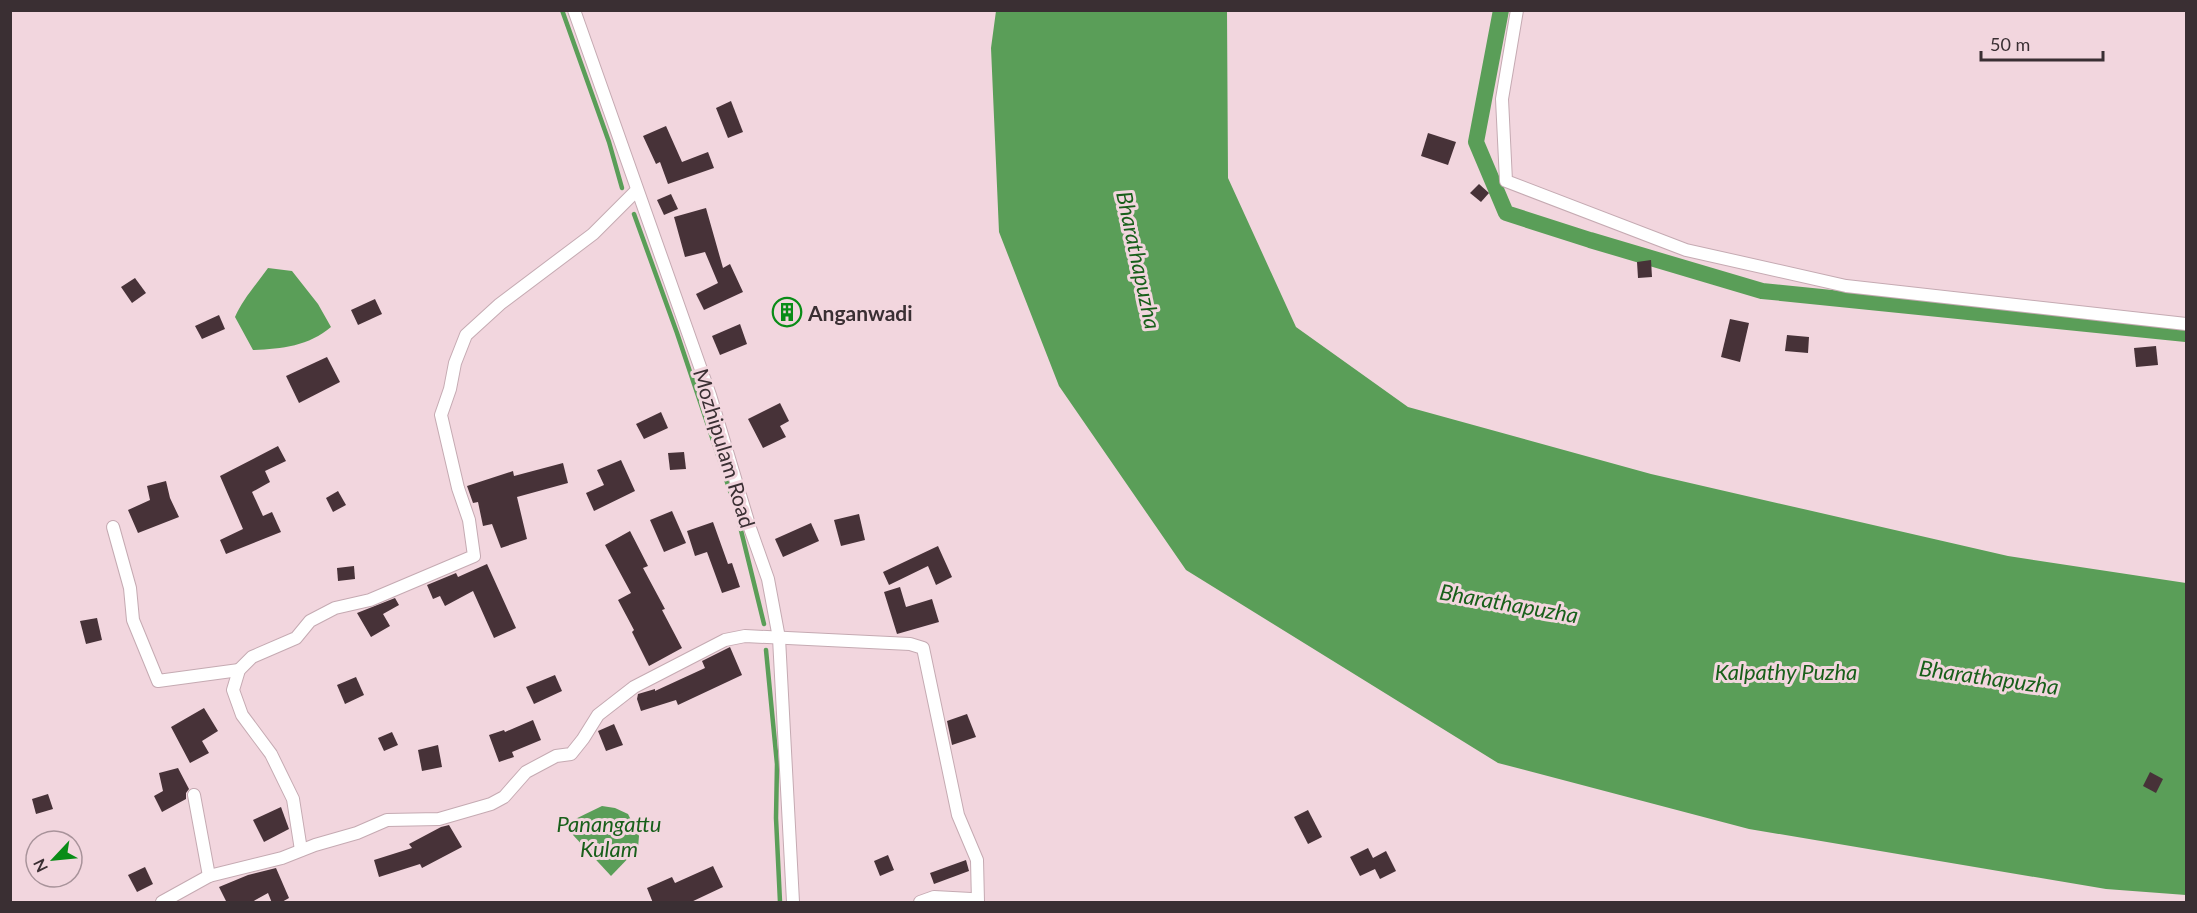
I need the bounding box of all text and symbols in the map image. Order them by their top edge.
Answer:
scale bar [1981,24,2102,62]
text: 50 m [1990,33,2030,55]
water label: Bharathapuzha [1111,189,1167,331]
building icon: Anganwadi [771,296,803,328]
place label: Anganwadi [807,300,913,325]
street label: Mozhipulam Road [689,365,761,531]
water label: Bharathapuzha [1438,578,1580,628]
water label: Bharathapuzha [1918,654,2060,700]
water label: Kalpathy Puzha [1715,658,1857,685]
water label: Panangattu Kulam [557,810,661,862]
north arrow [24,829,84,889]
text: N [29,856,51,875]

